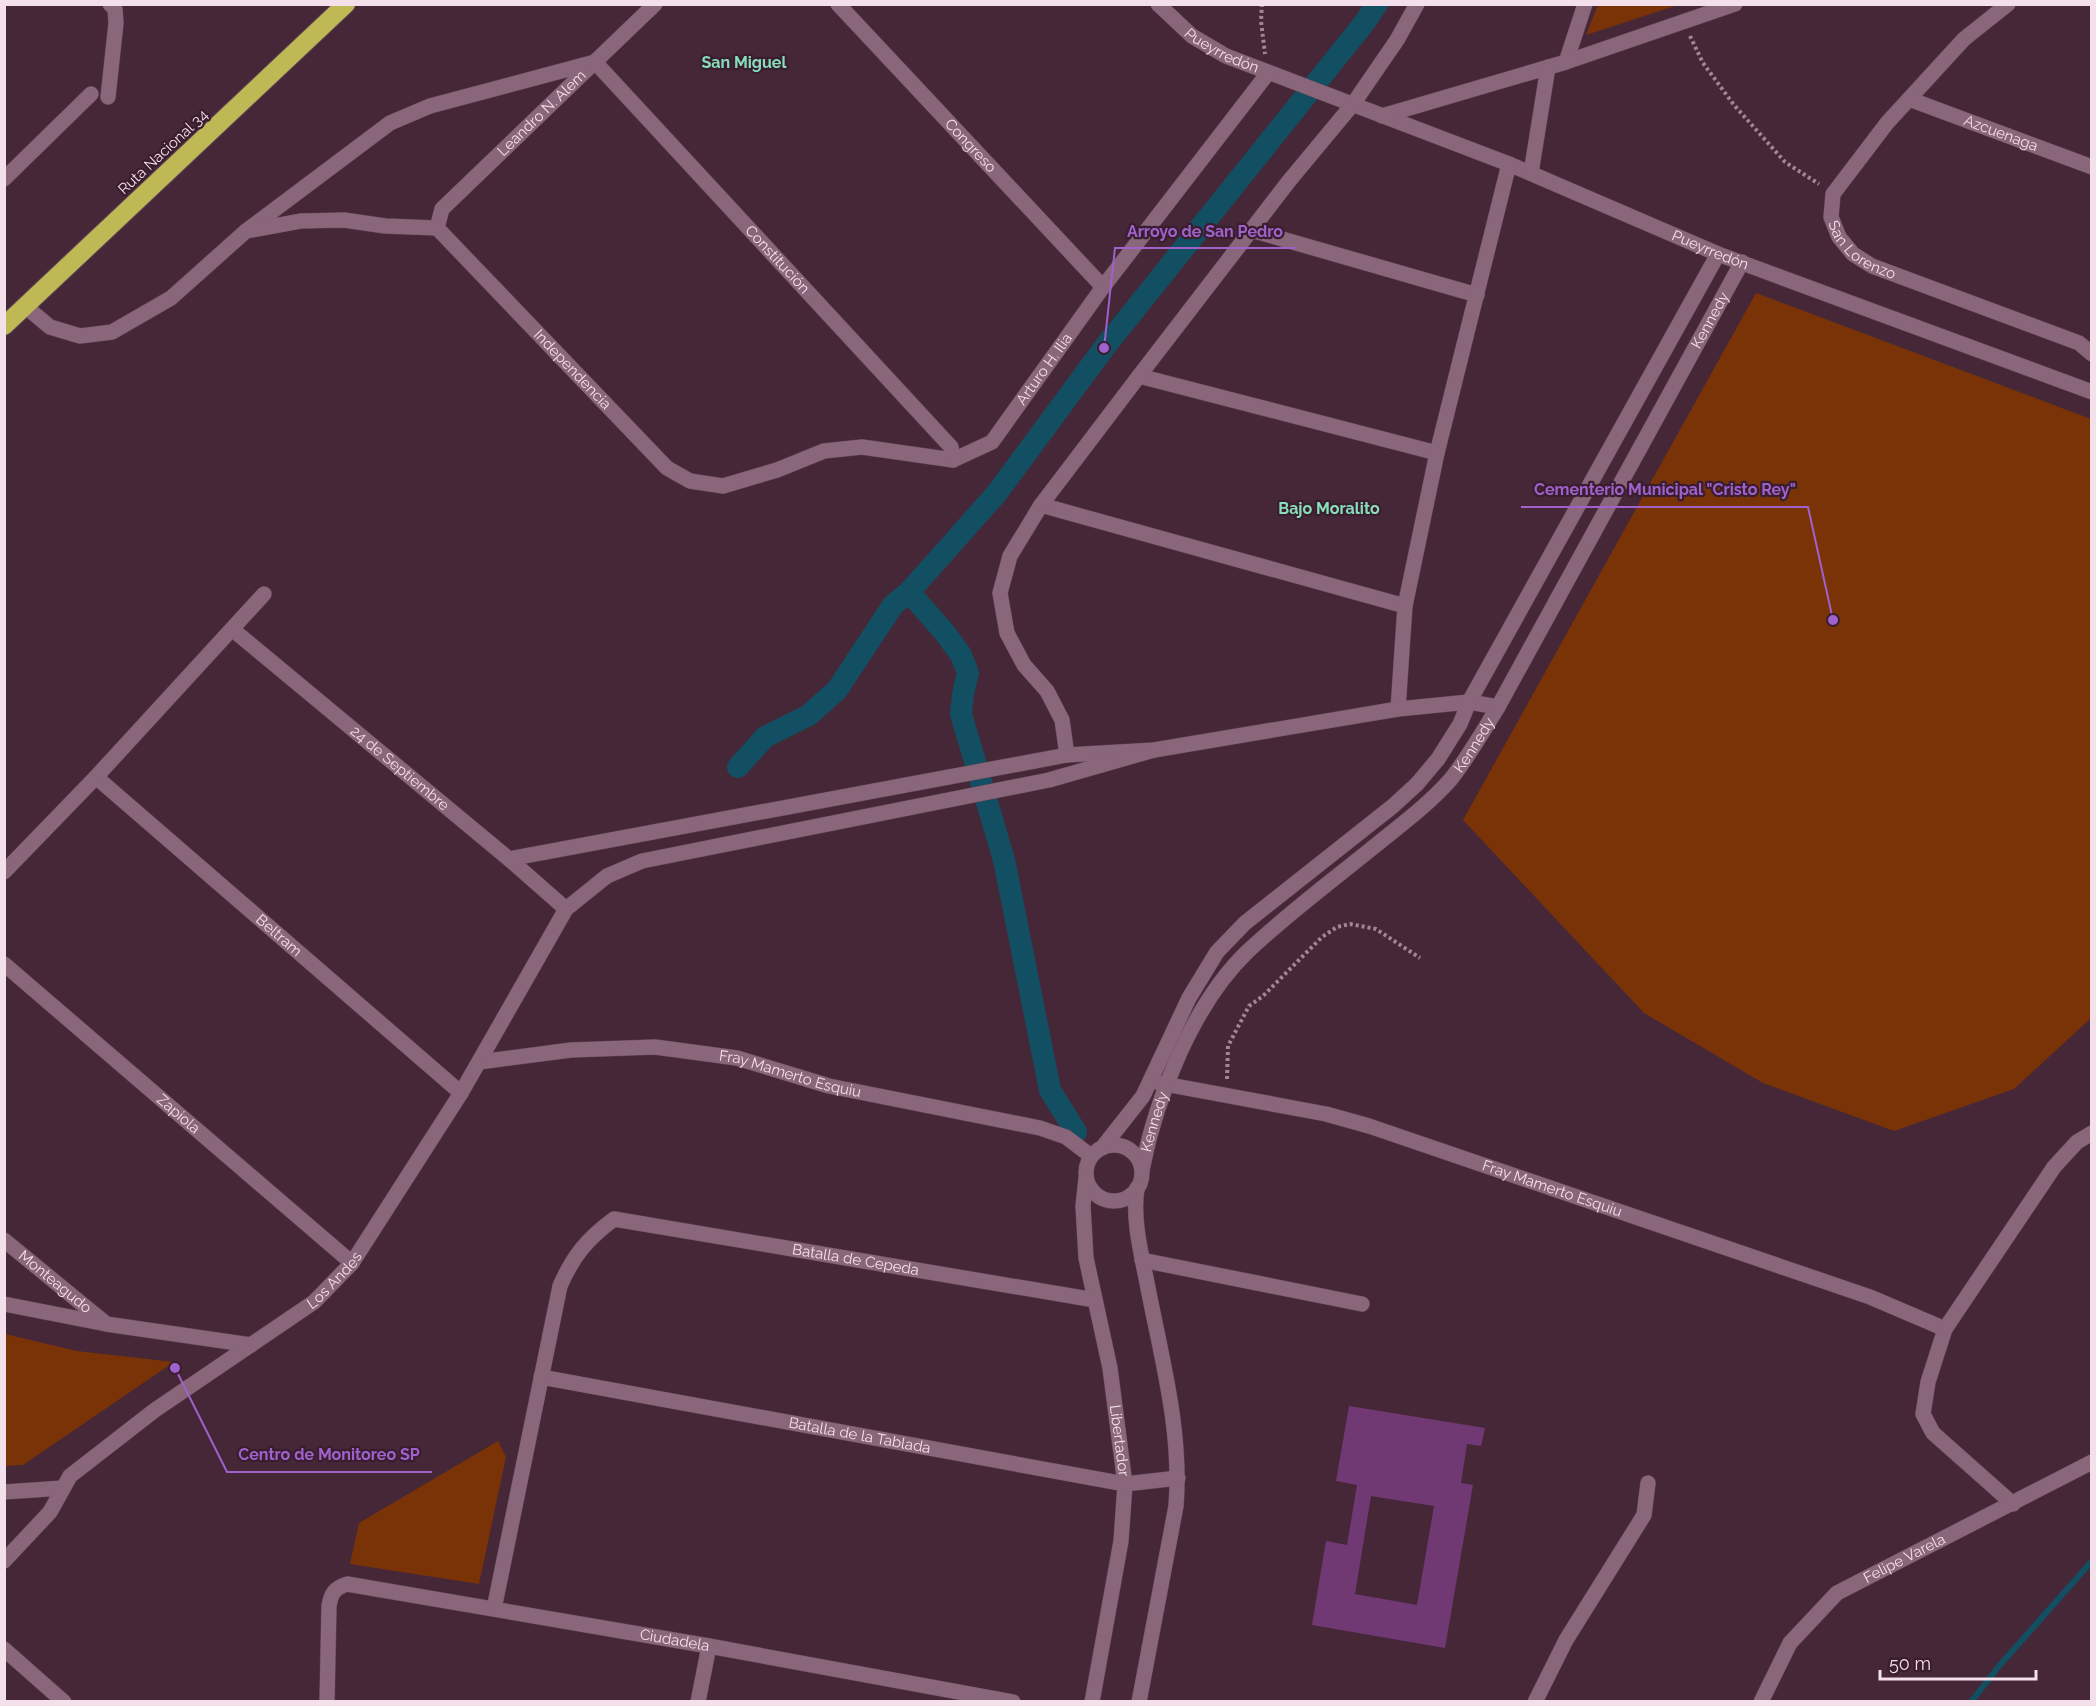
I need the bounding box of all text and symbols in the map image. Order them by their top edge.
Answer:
street label: Pueyrredón [1181,24,1261,77]
district label: San Miguel [701,53,787,72]
street label: Leandro N. Alem [494,66,590,160]
street label: Ruta Nacional 34 [114,106,212,198]
street label: Azcuenaga [1961,111,2040,155]
street label: Congreso [941,115,1000,176]
callout: Arroyo de San Pedro [1115,214,1295,248]
street label: San Lorenzo [1824,218,1898,283]
street label: Constitución [741,221,814,297]
text: Arroyo de San Pedro [1127,222,1283,241]
street label: Pueyrredón [1669,226,1751,274]
street label: Kennedy [1687,289,1733,352]
street label: Independencia [530,326,615,413]
street label: Arturo H. Ilia [1012,330,1076,409]
callout: Cementerio Municipal "Cristo Rey" [1521,473,1808,507]
text: Cementerio Municipal "Cristo Rey" [1534,480,1796,499]
district label: Bajo Moralito [1278,499,1380,518]
street label: Kennedy [1450,714,1498,776]
street label: 24 de Septiembre [347,722,453,815]
street label: Beltram [252,911,306,960]
street label: Fray Mamerto Esquiu [718,1047,863,1101]
street label: Kennedy [1137,1089,1172,1154]
street label: Zapiola [153,1090,204,1137]
street label: Fray Mamerto Esquiu [1480,1156,1624,1221]
street label: Batalla de Cepeda [791,1240,920,1279]
street label: Monteagudo [15,1247,95,1317]
street label: Los Andes [304,1248,366,1313]
street label: Libertador [1106,1404,1133,1478]
street label: Batalla de la Tablada [787,1414,932,1457]
callout: Centro de Monitoreo SP [227,1438,432,1472]
text: Centro de Monitoreo SP [238,1445,420,1464]
street label: Felipe Varela [1860,1530,1948,1587]
street label: Ciudadela [639,1625,711,1655]
scale bar [1880,1643,2036,1681]
text: 50 m [1889,1653,1931,1674]

